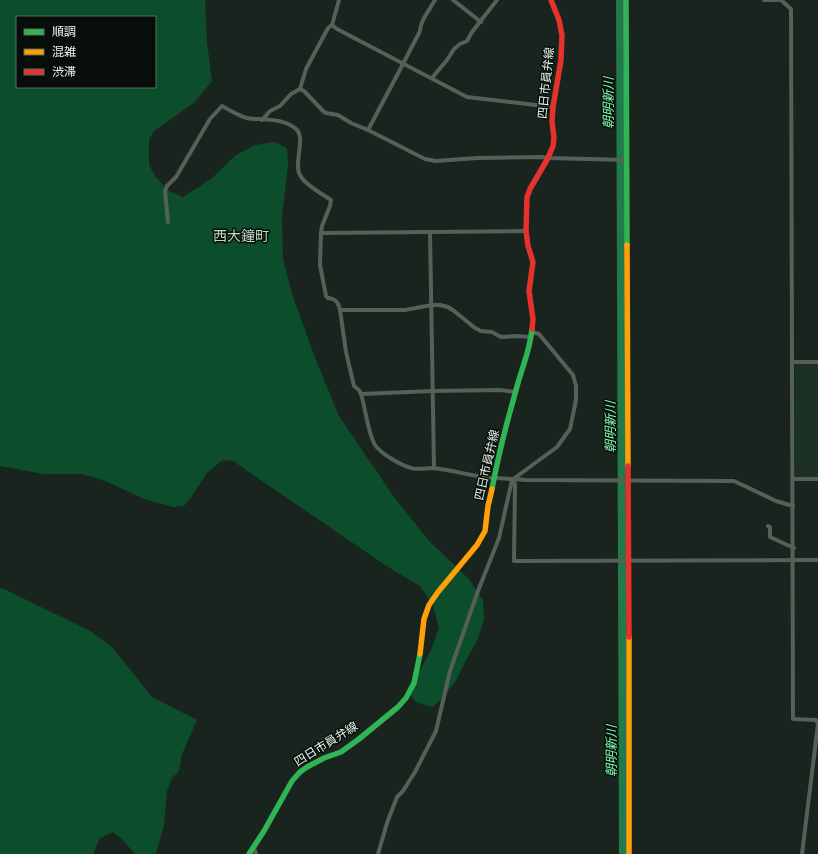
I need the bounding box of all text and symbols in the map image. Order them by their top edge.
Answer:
legend [16,16,156,88]
text: 順調 [52,25,76,39]
text: 混雑 [52,45,76,59]
street label: 四日市員弁線 [535,46,557,120]
text: 渋滞 [52,65,76,79]
water label: 朝明新川 [601,75,616,129]
district label: 西大鐘町 [213,228,269,244]
water label: 朝明新川 [603,399,618,453]
street label: 四日市員弁線 [472,428,502,502]
street label: 四日市員弁線 [292,719,360,769]
water label: 朝明新川 [604,723,619,777]

